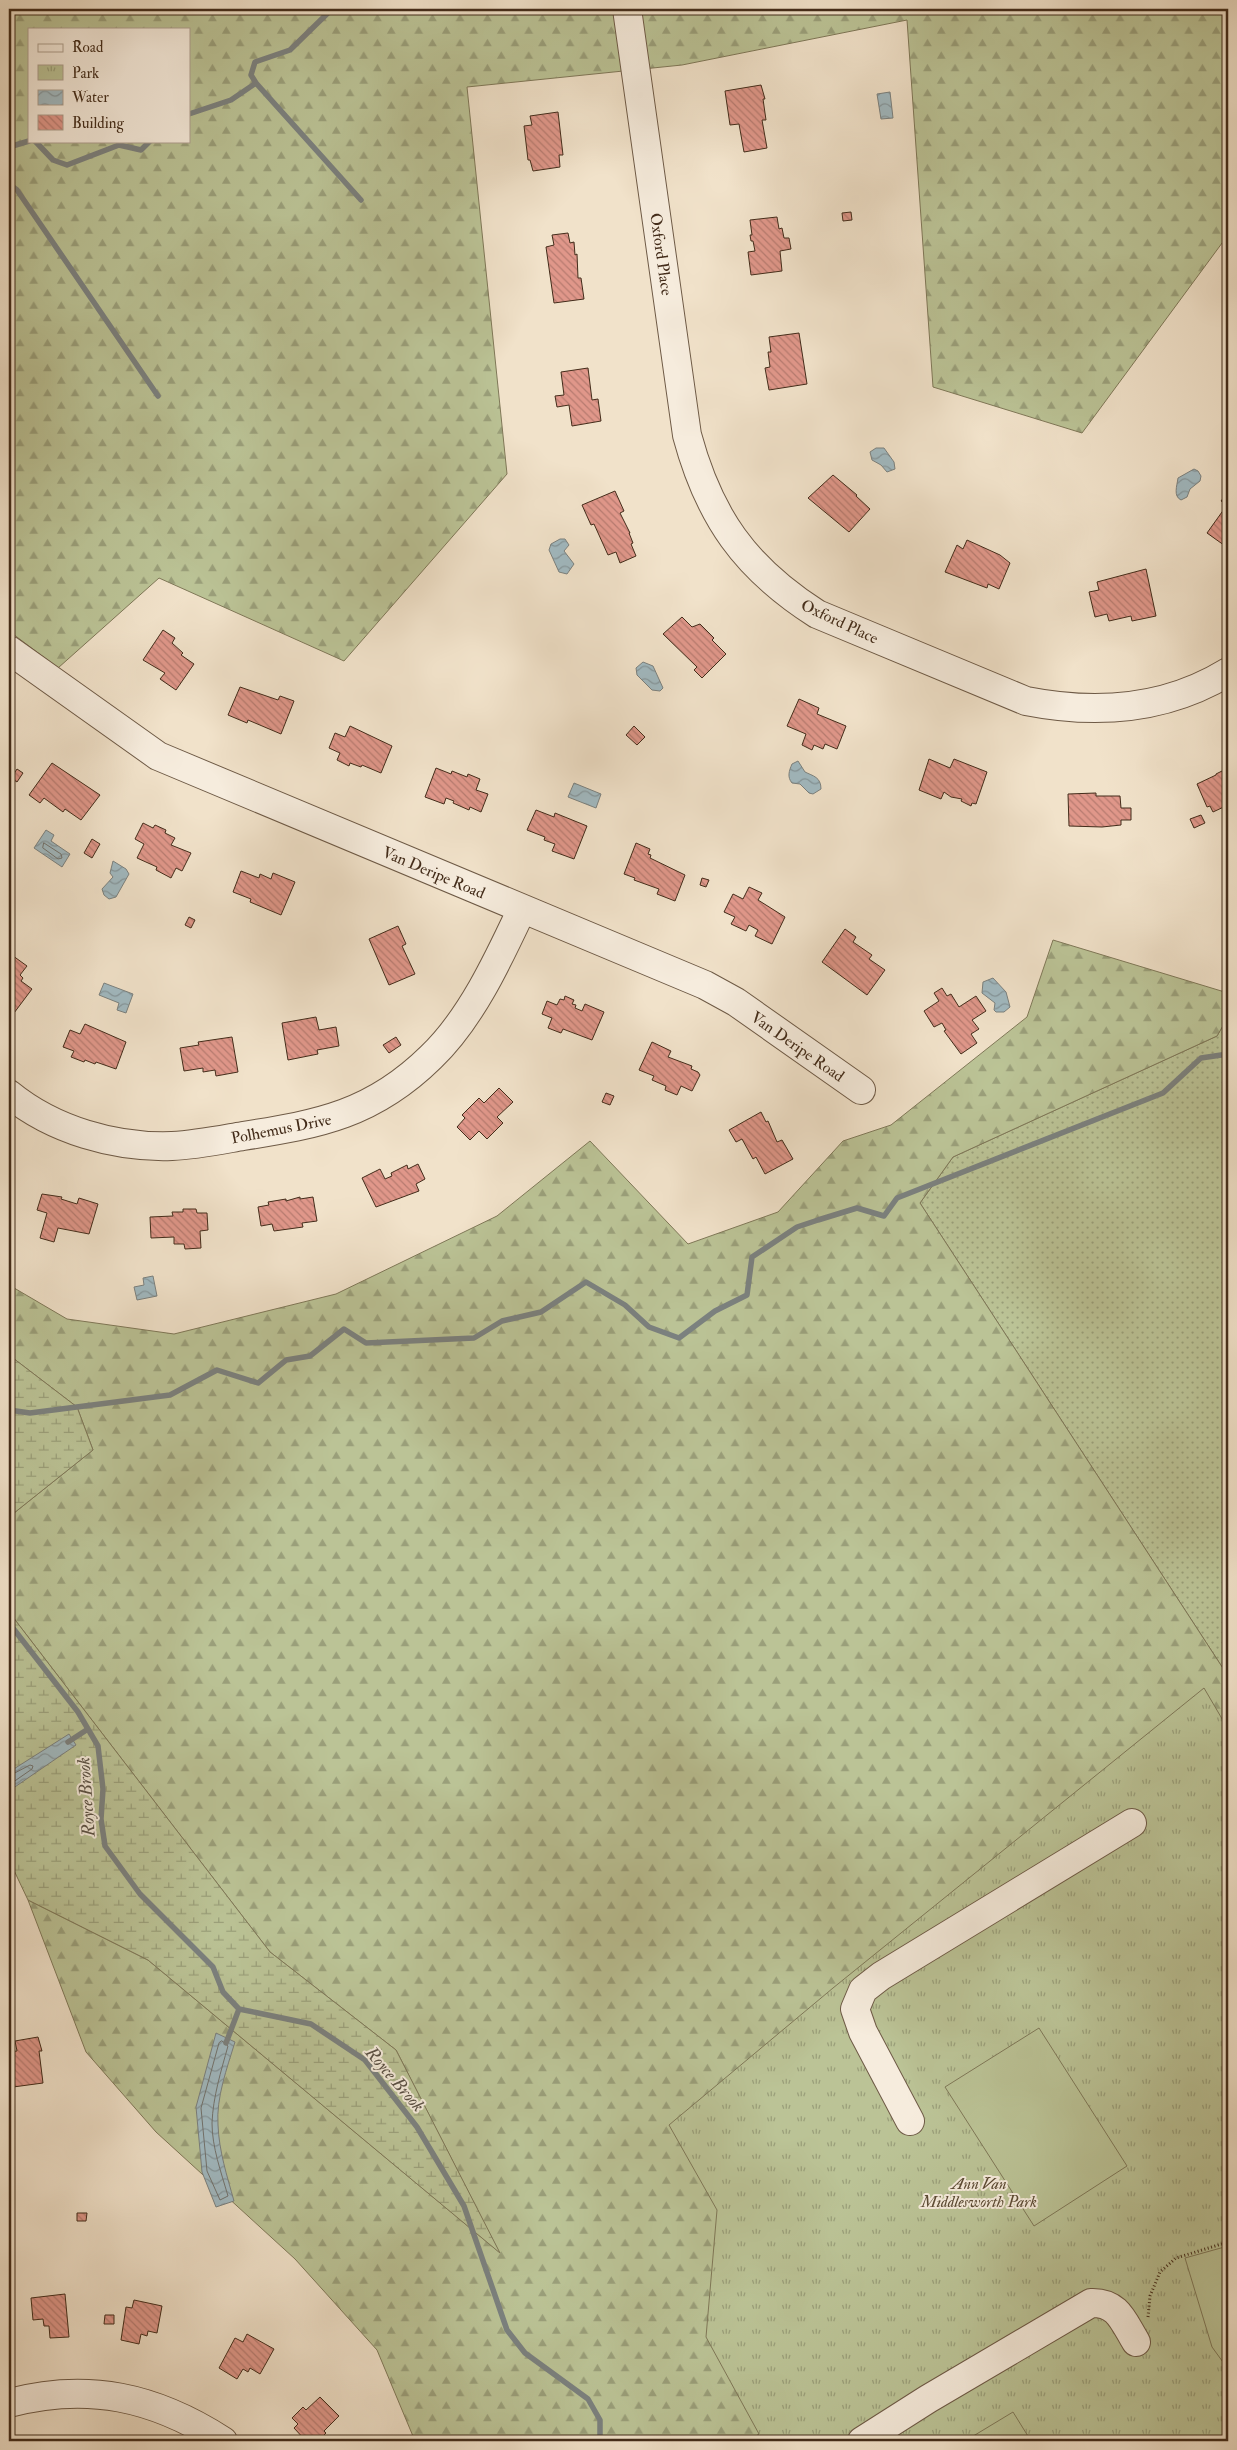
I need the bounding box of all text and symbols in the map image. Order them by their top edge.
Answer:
legend [28,28,190,142]
text: Road [72,38,104,57]
text: Park [72,64,99,83]
text: Water [71,88,109,107]
text: Building [72,114,124,133]
street label: Oxford Place [645,212,677,297]
street label: Oxford Place [798,595,882,649]
street label: Van Deripe Road [379,842,488,905]
street label: Van Deripe Road [746,1007,848,1087]
street label: Polhemus Drive [229,1109,333,1149]
water label: Royce Brook [72,1757,101,1838]
water label: Royce Brook [359,2041,429,2117]
park label: Ann Van Middlesworth Park [920,2174,1037,2212]

